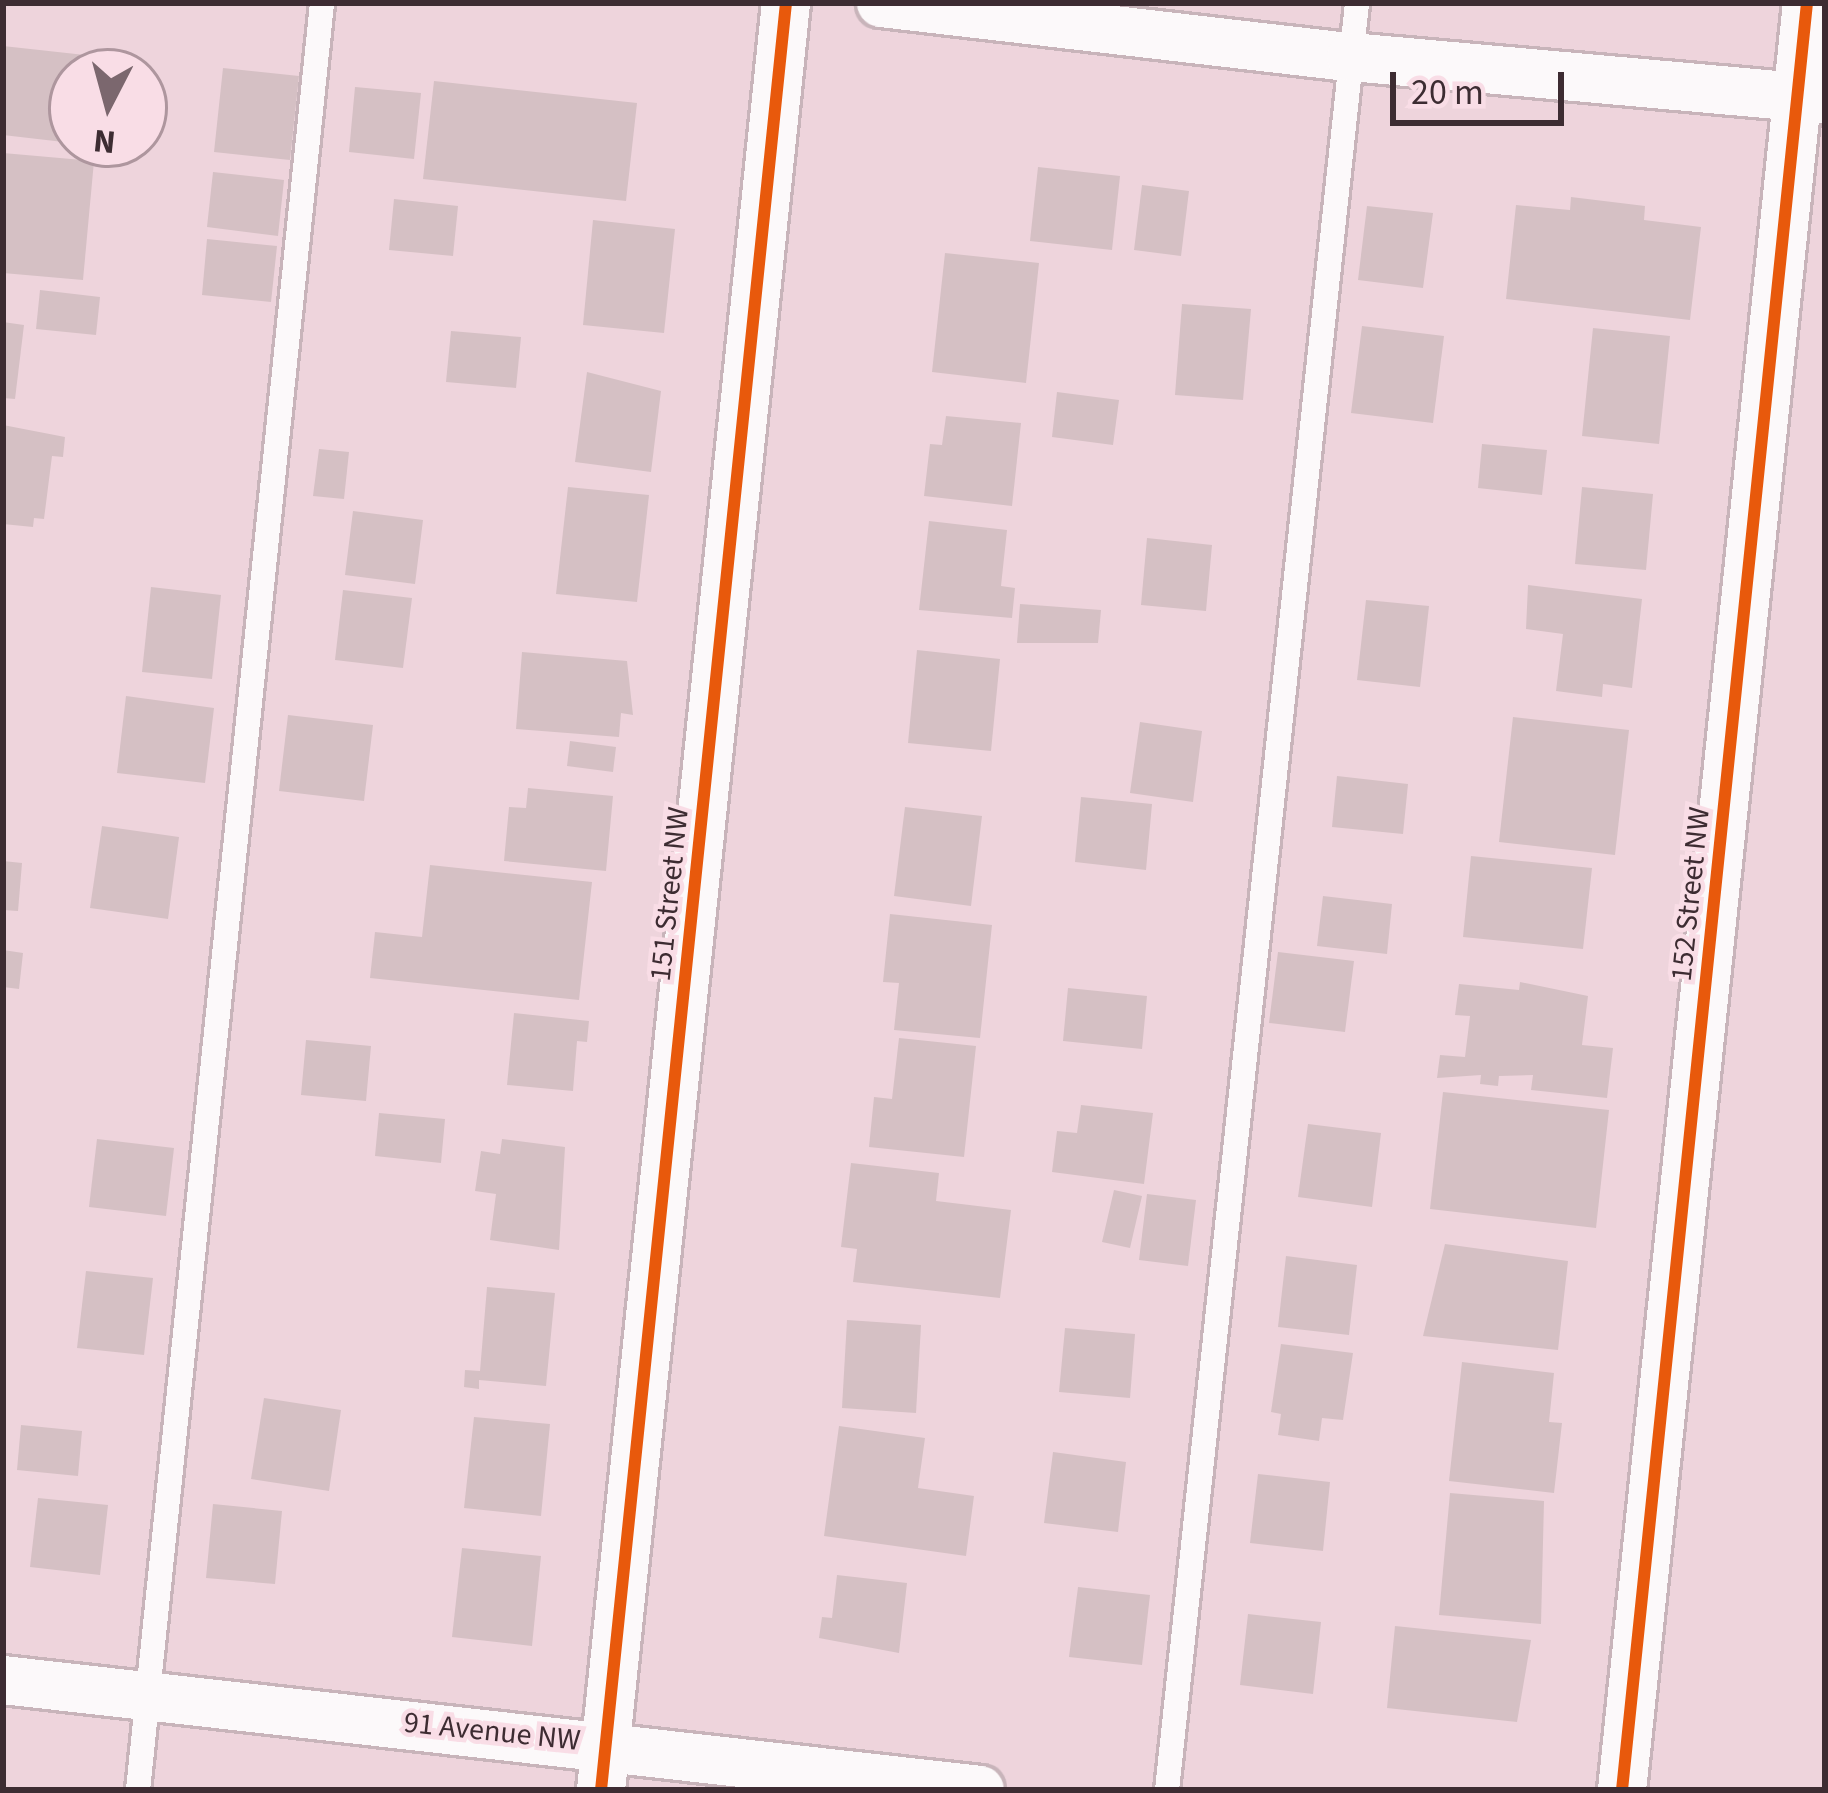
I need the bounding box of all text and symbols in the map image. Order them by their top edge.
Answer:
north arrow [48,48,168,168]
scale bar [1396,48,1570,122]
text: 20 m [1411,67,1484,118]
text: N [91,117,118,166]
street label: 151 Street NW [643,805,697,983]
street label: 152 Street NW [1664,805,1718,983]
street label: 91 Avenue NW [402,1705,582,1759]

